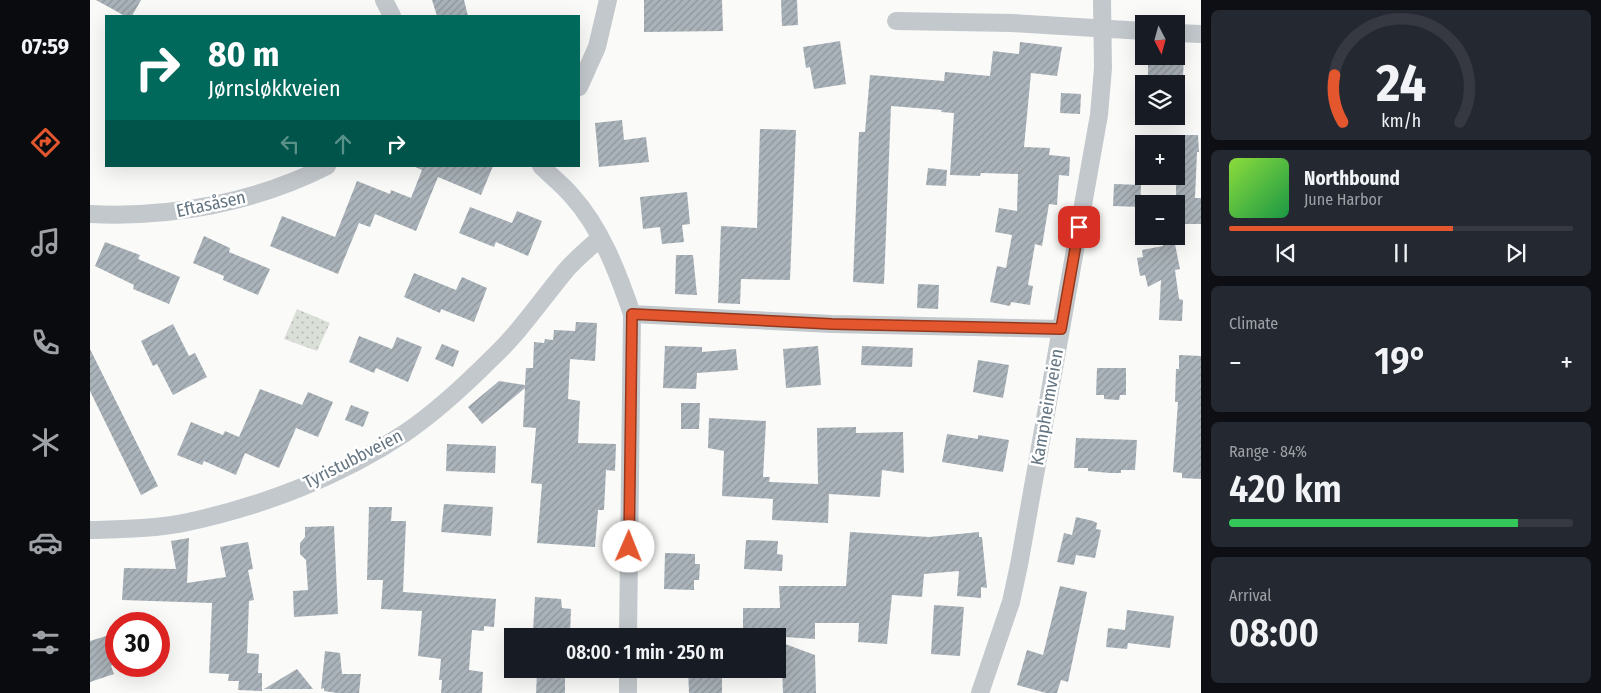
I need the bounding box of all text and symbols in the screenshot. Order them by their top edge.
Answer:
north arrow [1135,15,1185,65]
map controls [1135,15,1185,245]
text: 07:59 [21,33,69,60]
text: 80 m [208,33,280,75]
icon: right [125,35,190,100]
text: 24 [1375,52,1426,115]
text: Jørnsløkkveien [208,75,341,102]
button: layers [1135,75,1185,125]
text: km/h [1381,110,1421,132]
icon: directions [28,125,63,160]
icon: left [276,130,304,158]
icon: ahead [329,130,357,158]
icon: right [382,130,410,158]
button: + [1135,135,1185,185]
text: Northbound [1304,167,1400,190]
street label: Eftasåsen [174,186,248,222]
text: June Harbor [1304,190,1382,209]
button: − [1135,195,1185,245]
pin [1058,206,1100,248]
icon: arrive [1065,213,1093,241]
icon: music [28,225,63,260]
icon: previous [1272,239,1300,267]
icon: pause [1387,239,1415,267]
icon: next [1502,239,1530,267]
text: Climate [1229,314,1278,333]
icon: phone [28,325,63,360]
text: 19° [1374,338,1427,384]
text: − [1229,346,1242,379]
text: + [1560,346,1573,379]
street label: Kampheimveien [1026,347,1068,467]
icon: climate [28,425,63,460]
street label: Tyristubbveien [300,425,406,493]
text: Range · 84% [1229,442,1307,461]
text: 420 km [1229,466,1342,512]
position arrow [602,520,654,572]
icon: car [28,525,63,560]
text: Arrival [1229,586,1271,605]
text: 08:00 [1229,610,1319,656]
speed limit sign: 30 [105,612,170,677]
icon: filters [28,625,63,660]
text: 08:00 · 1 min · 250 m [566,641,724,664]

